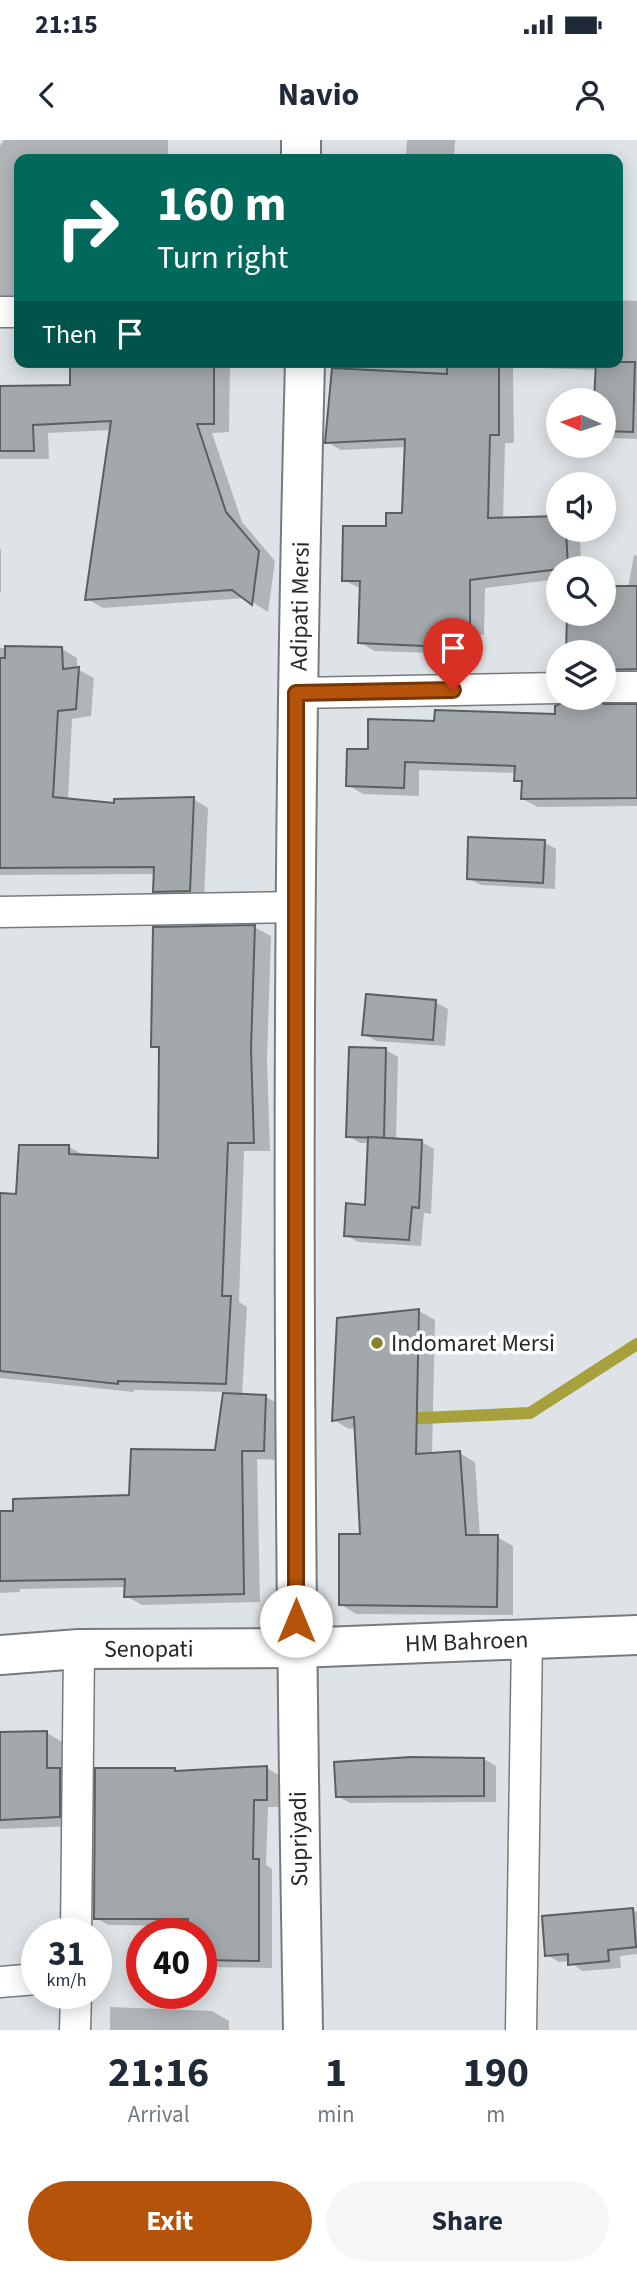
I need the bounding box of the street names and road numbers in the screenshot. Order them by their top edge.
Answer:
street label: Adipati Mersi [281,541,318,671]
street label: HM Bahroen [404,1622,529,1661]
street label: Senopati [104,1631,194,1666]
street label: Supriyadi [281,1791,317,1887]

